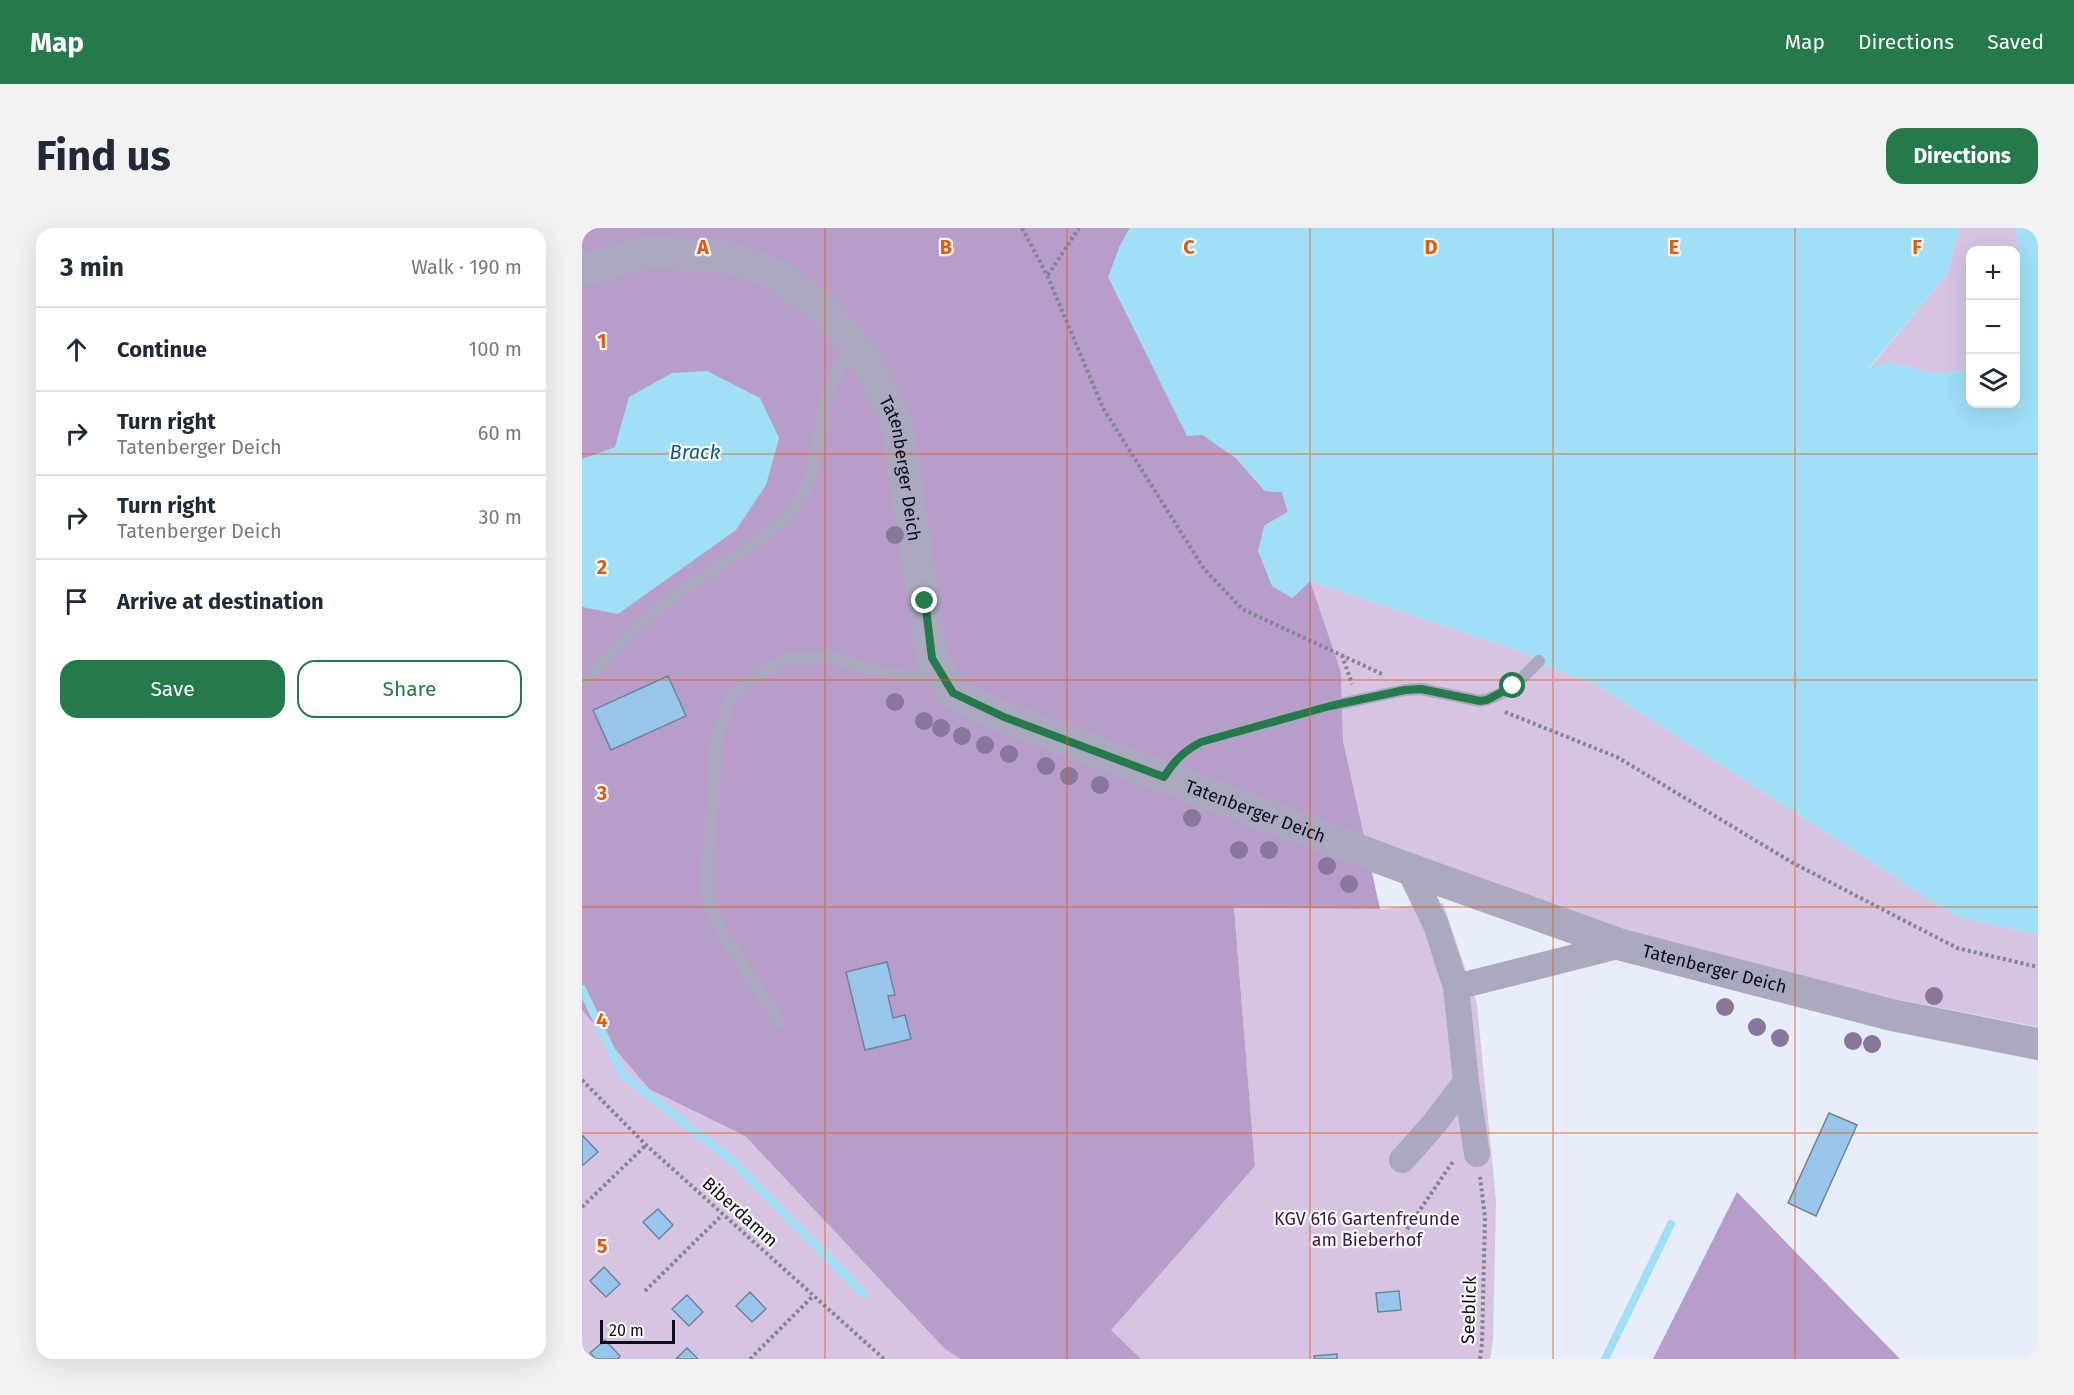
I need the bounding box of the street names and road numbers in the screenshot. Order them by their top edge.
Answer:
street label: Tatenberger Deich [874,392,925,543]
street label: Tatenberger Deich [1182,775,1329,848]
street label: Tatenberger Deich [1640,940,1789,998]
street label: Biberdamm [698,1172,782,1252]
street label: Seeblick [1457,1275,1481,1345]

